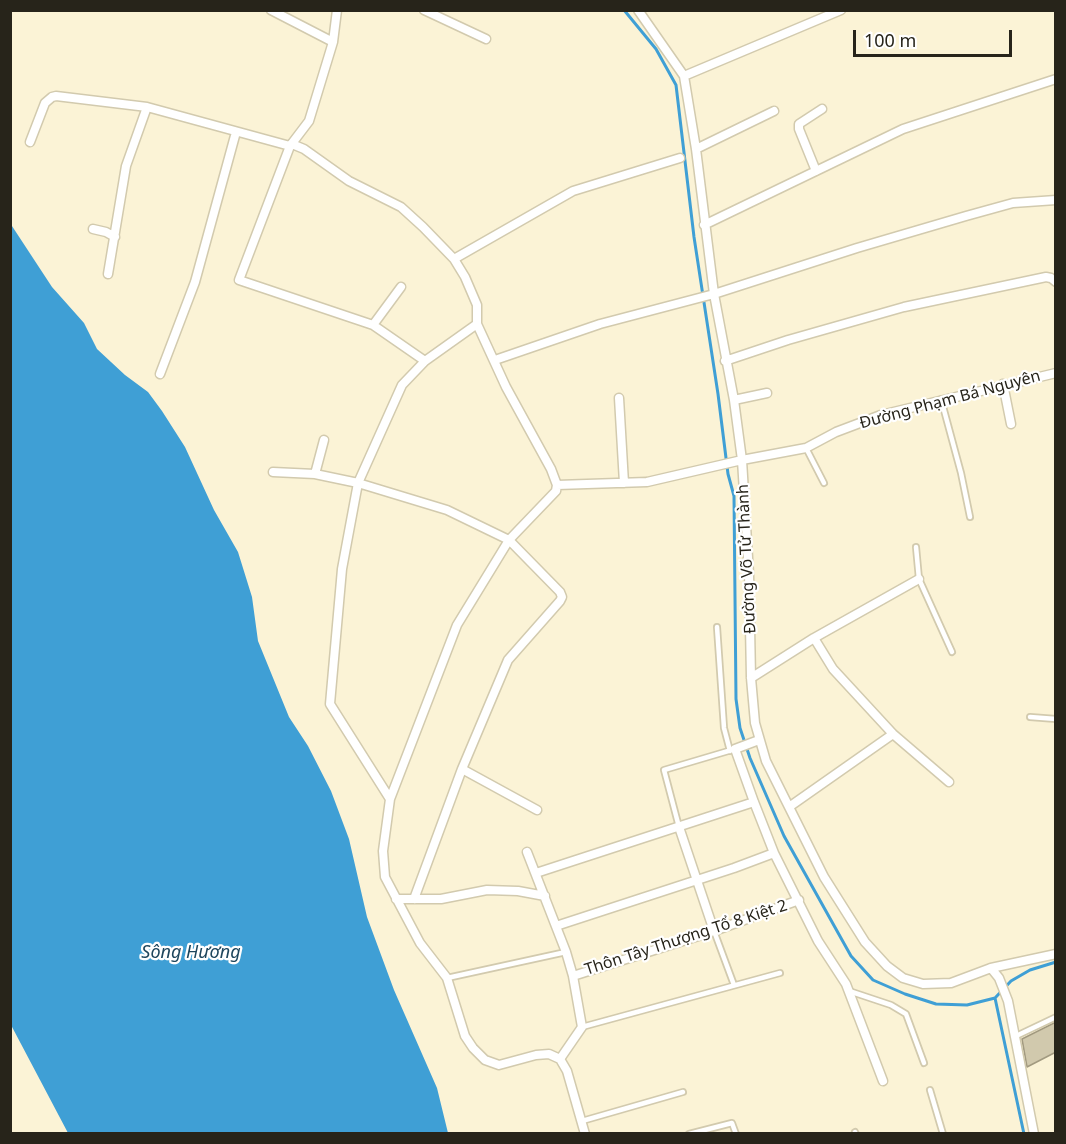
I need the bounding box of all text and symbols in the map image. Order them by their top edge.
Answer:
scale bar [856,18,1015,56]
text: 100 m [864,28,916,52]
street label: Đường Phạm Bá Nguyên [858,367,1042,433]
street label: Đường Võ Tử Thành [733,484,761,634]
street label: Thôn Tây Thượng Tổ 8 Kiệt 2 [582,896,790,980]
water label: Sông Hương [141,942,241,964]

